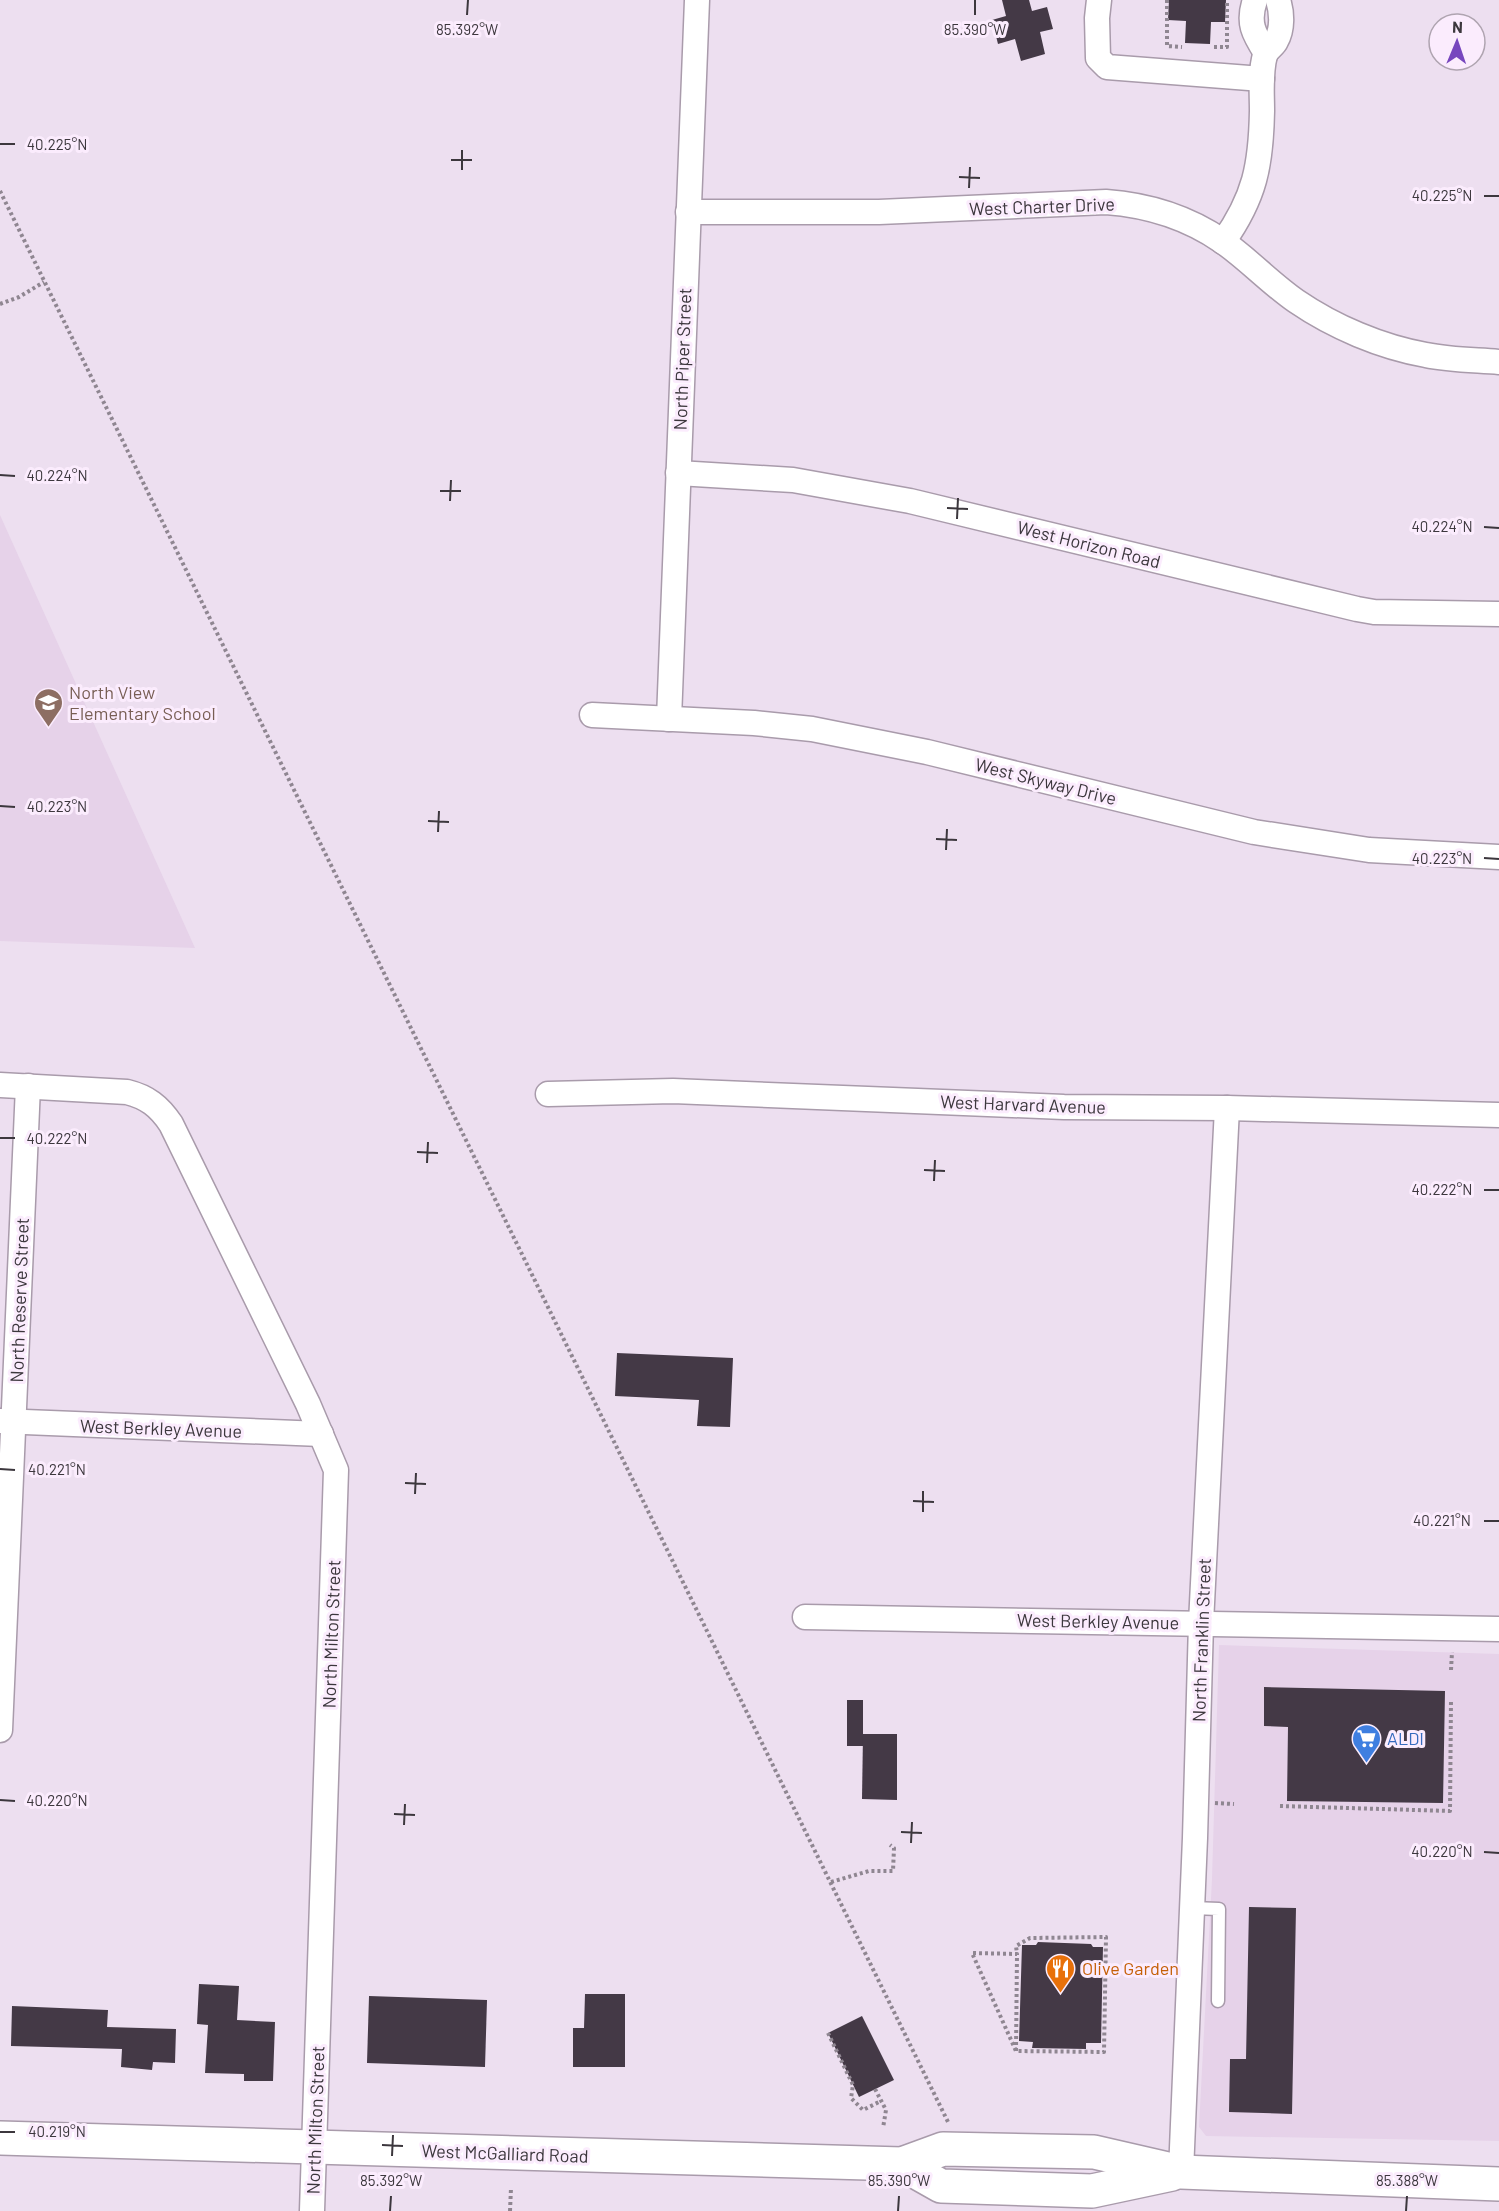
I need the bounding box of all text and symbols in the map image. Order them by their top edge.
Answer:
north arrow [1427,12,1487,72]
text: N [1452,17,1463,36]
text: 85.392°W [436,20,498,38]
text: 85.390°W [944,20,1006,38]
text: 40.225°N [27,135,87,153]
text: 40.225°N [1412,186,1472,204]
street label: West Charter Drive [969,192,1115,220]
street label: North Piper Street [669,287,695,431]
text: 40.224°N [26,466,88,484]
street label: West Horizon Road [1015,516,1163,572]
text: 40.224°N [1411,517,1473,535]
place label: North View Elementary School [69,681,216,724]
school or university icon: North View Elementary School [32,686,64,728]
street label: West Skyway Drive [973,753,1119,809]
text: 40.223°N [27,797,87,815]
text: 40.223°N [1412,849,1472,867]
street label: West Harvard Avenue [940,1090,1106,1118]
text: 40.222°N [27,1129,87,1147]
text: 40.222°N [1412,1180,1472,1198]
street label: North Reserve Street [5,1217,33,1383]
street label: West Berkley Avenue [80,1414,242,1442]
text: 40.221°N [28,1460,86,1478]
text: 40.221°N [1413,1511,1471,1529]
street label: North Franklin Street [1187,1558,1215,1722]
street label: North Milton Street [317,1559,345,1709]
street label: West Berkley Avenue [1017,1609,1179,1633]
supermarket icon: ALDI [1350,1722,1382,1764]
place label: ALDI [1387,1727,1424,1749]
text: 40.220°N [26,1791,88,1809]
text: 40.220°N [1411,1842,1473,1860]
restaurant icon: Olive Garden [1045,1952,1077,1994]
place label: Olive Garden [1082,1957,1179,1979]
street label: North Milton Street [301,2045,329,2195]
text: 40.219°N [28,2122,86,2140]
street label: West McGalliard Road [421,2139,589,2167]
text: 85.392°W [360,2171,422,2189]
text: 85.390°W [868,2171,930,2189]
text: 85.388°W [1376,2171,1438,2189]

